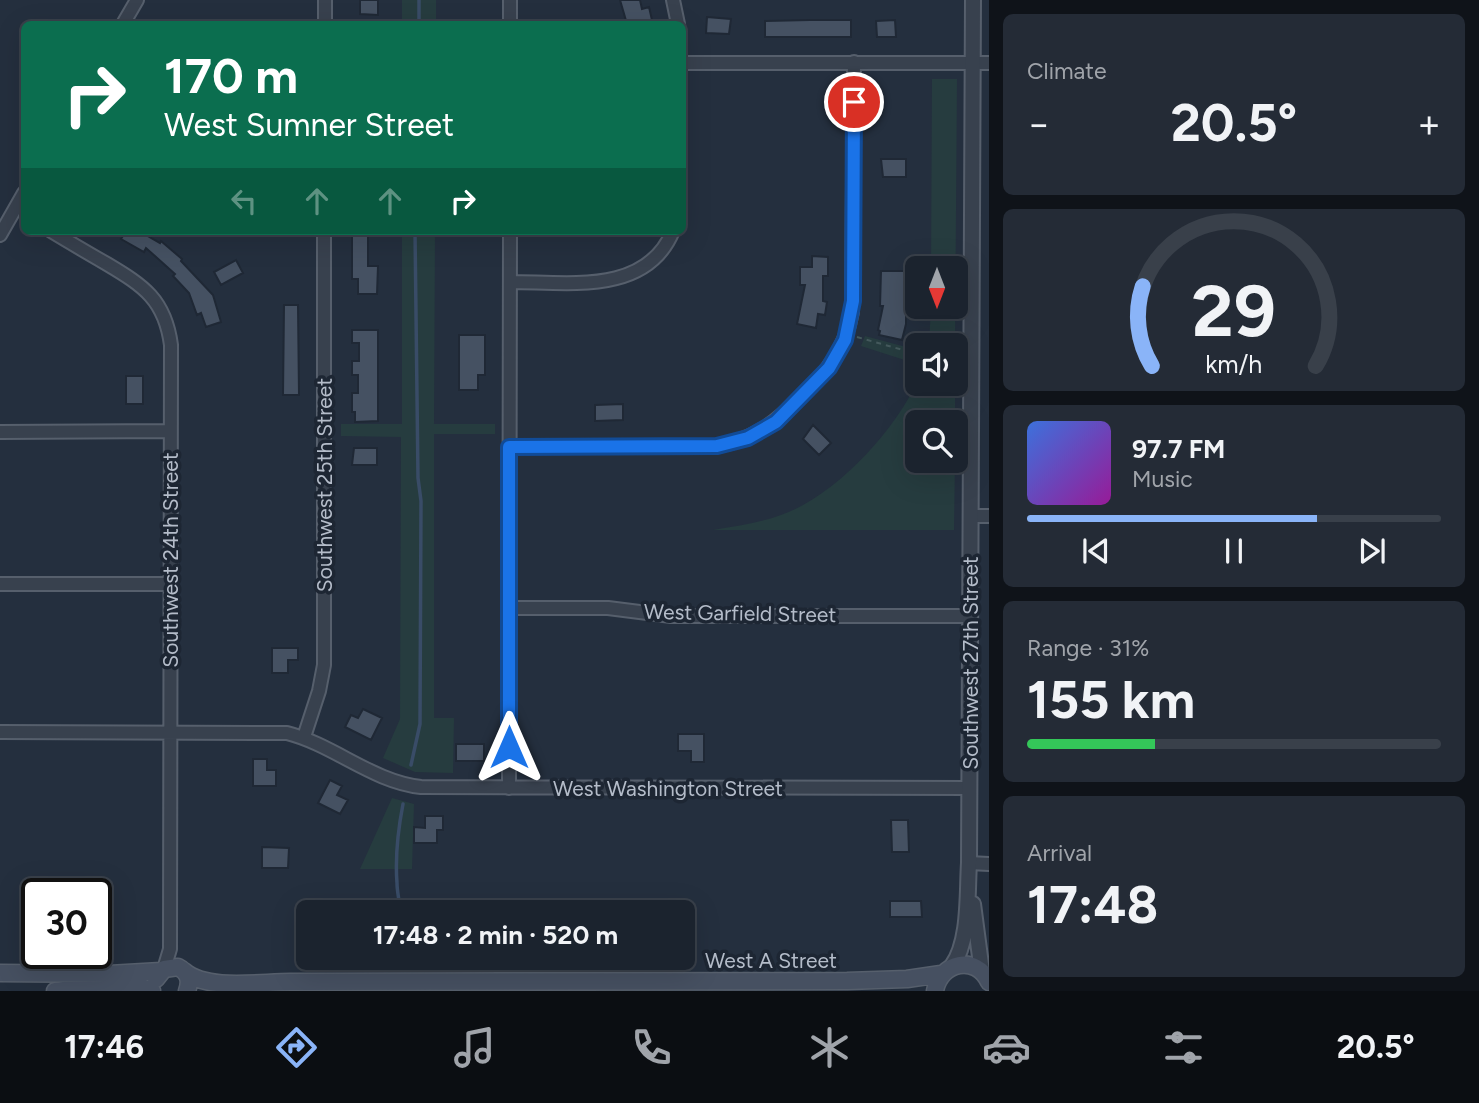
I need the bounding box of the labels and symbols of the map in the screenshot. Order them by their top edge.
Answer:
pin [824,72,884,132]
north arrow [905,256,968,318]
street label: Southwest 25th Street [312,378,337,592]
street label: Southwest 24th Street [158,452,183,668]
street label: Southwest 27th Street [958,556,983,770]
street label: West Garfield Street [644,599,836,627]
position arrow [472,710,546,784]
street label: West Washington Street [553,776,783,801]
speed limit sign: 30 [21,878,112,969]
street label: West A Street [705,948,837,973]

